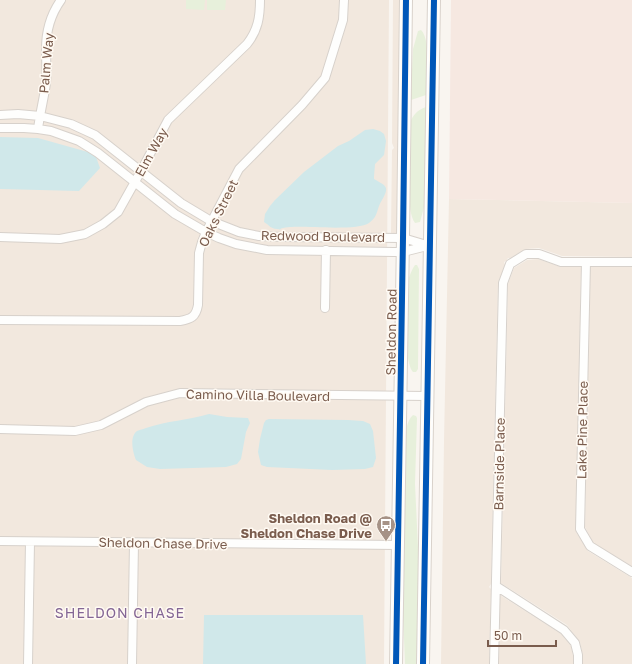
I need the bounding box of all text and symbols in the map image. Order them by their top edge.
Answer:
street label: Palm Way [35,31,57,94]
street label: Elm Way [131,124,171,179]
street label: Oaks Street [195,177,241,249]
street label: Redwood Boulevard [261,227,385,245]
street label: Sheldon Road [382,288,400,376]
street label: Lake Pine Place [573,381,591,479]
street label: Camino Villa Boulevard [186,386,330,404]
street label: Barnside Place [490,417,508,511]
place label: Sheldon Road @ Sheldon Chase Drive [241,510,372,541]
bus stop icon: Sheldon Road @ Sheldon Chase Drive [375,514,397,542]
street label: Sheldon Chase Drive [98,534,228,552]
district label: SHELDON CHASE [55,604,185,621]
scale bar [488,622,556,648]
text: 50 m [494,628,522,643]

